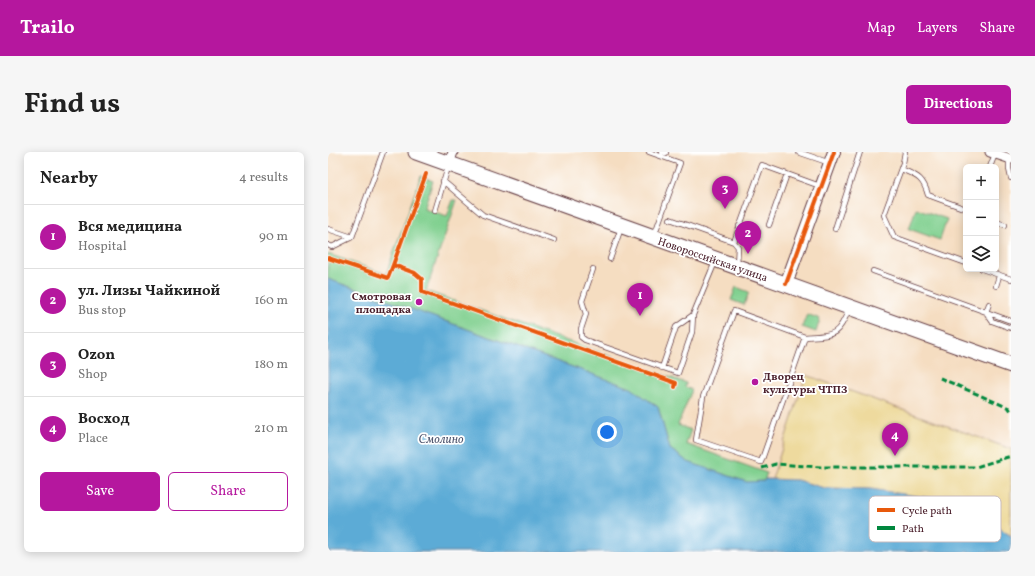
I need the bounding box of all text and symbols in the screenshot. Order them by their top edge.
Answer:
text: Trailo [20,15,75,41]
text: Map [867,19,895,38]
text: Layers [917,19,957,38]
text: Share [979,19,1015,38]
text: Find us [24,85,120,124]
button: Directions [906,85,1011,124]
map controls [963,164,999,272]
button: + [963,164,999,200]
text: Nearby [40,167,98,190]
text: 4 results [239,169,288,187]
pin: 3 [712,176,738,209]
button: − [963,200,999,236]
text: Вся медицина [78,217,182,238]
pin: 2 [735,221,761,254]
text: 1 [50,228,56,246]
text: 90 m [259,228,288,246]
street label: Новороссийская улица [655,235,770,286]
button: layers [963,236,999,272]
text: Hospital [78,238,127,256]
text: ул. Лизы Чайкиной [78,281,220,302]
pin: 1 [627,283,653,316]
place label: Смотровая площадка [352,290,411,318]
text: 2 [50,292,56,310]
text: 160 m [254,292,288,310]
marker: Смотровая площадка [414,297,424,307]
text: Bus stop [78,302,126,320]
text: Ozon [78,345,115,366]
text: 3 [50,356,56,374]
text: 180 m [254,356,288,374]
text: Shop [78,366,107,384]
place label: Дворец культуры ЧТПЗ [763,370,847,398]
marker: Дворец культуры ЧТПЗ [750,377,760,387]
text: Восход [78,409,130,430]
text: 4 [49,420,57,438]
text: 210 m [254,420,288,438]
your location [597,422,617,442]
pin: 4 [882,423,908,456]
text: Place [78,430,108,448]
water label: Смолино [419,432,464,448]
button: Save [40,472,160,511]
button: Share [168,472,288,511]
legend [869,496,1001,542]
text: Cycle path [902,504,952,519]
text: Path [902,522,925,537]

